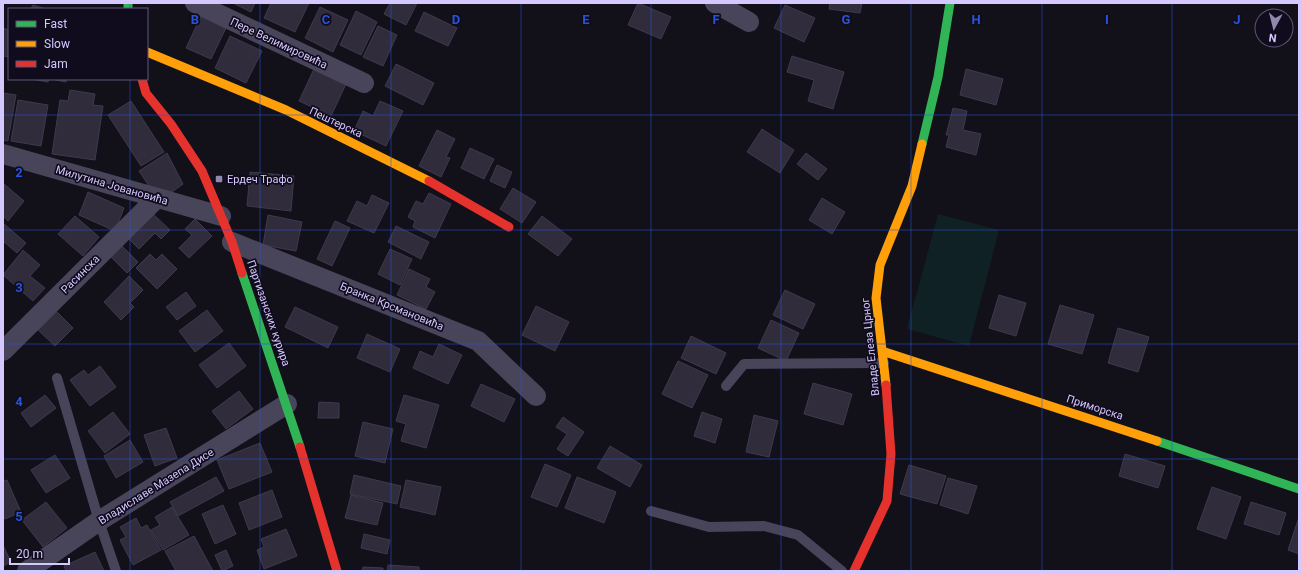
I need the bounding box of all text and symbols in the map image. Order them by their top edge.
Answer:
legend [8,8,148,80]
north arrow [1254,8,1294,48]
text: B [191,12,199,27]
text: C [322,12,331,27]
text: D [452,12,460,27]
text: E [582,12,590,27]
text: F [712,12,720,27]
text: G [842,12,851,27]
text: H [971,12,981,27]
text: I [1105,12,1109,27]
text: J [1233,12,1241,27]
street label: Пере Велимировића [228,15,329,72]
text: Fast [44,17,67,31]
text: N [1268,30,1277,44]
text: Slow [44,37,70,51]
text: Jam [44,57,68,71]
street label: Пештерска [307,104,364,140]
street label: Милутина Јовановића [54,163,170,208]
text: 2 [15,165,23,180]
place label: Ердеч Трафо [227,173,293,186]
marker: Ердеч Трафо [214,174,224,184]
street label: Расинска [58,252,102,296]
street label: Партизанских курира [244,258,293,368]
text: 3 [15,280,23,295]
street label: Бранка Крсмановића [338,280,446,333]
street label: Владе Елеза Црног [859,297,882,397]
street label: Приморска [1065,392,1125,423]
text: 4 [15,394,23,409]
street label: Владиславе Мазепа Дисе [96,445,216,527]
text: 5 [15,509,23,524]
scale bar [10,540,69,566]
text: 20 m [16,547,43,561]

